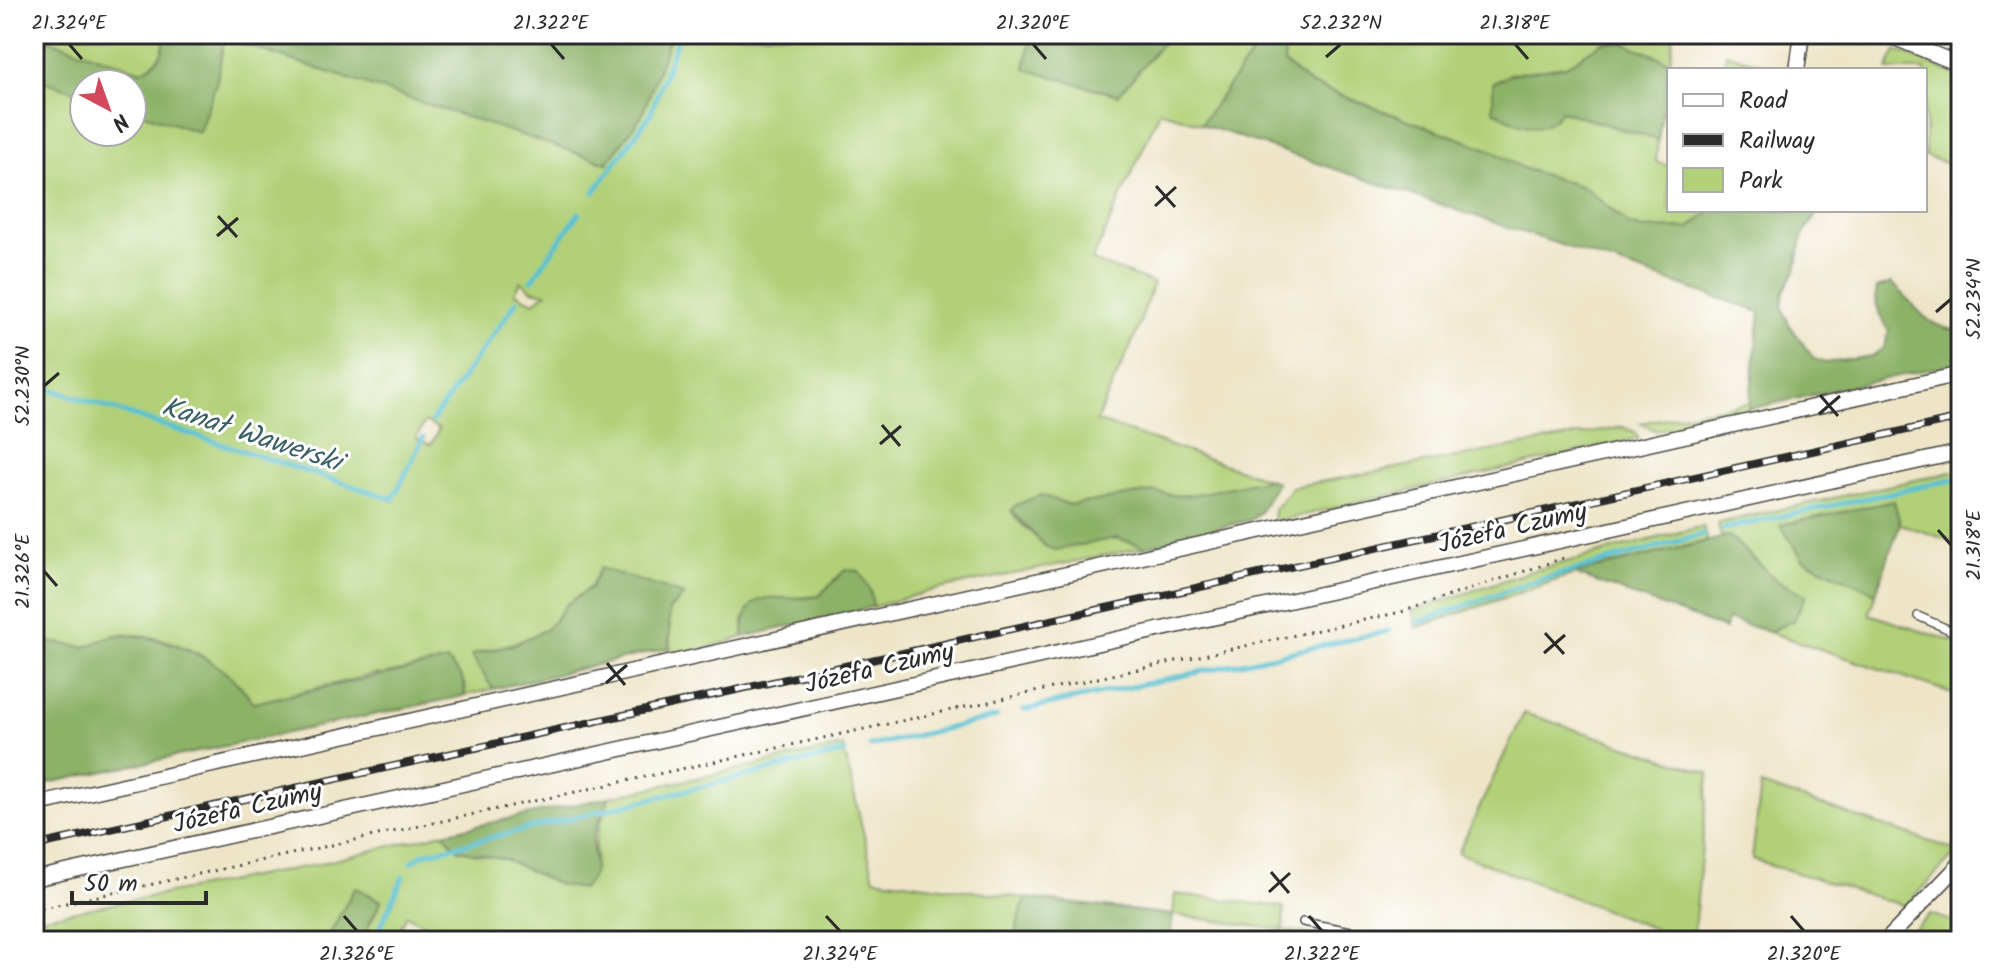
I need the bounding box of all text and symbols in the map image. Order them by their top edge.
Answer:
text: 21.324°E [31,8,108,40]
text: 21.322°E [513,8,590,40]
text: 21.320°E [996,8,1071,40]
text: 52.232°N [1300,8,1382,40]
text: 21.318°E [1480,8,1552,40]
north arrow [68,68,148,148]
legend [1667,68,1927,212]
text: Road [1739,82,1788,121]
text: N [103,103,136,139]
text: Railway [1739,122,1815,161]
text: Park [1739,162,1783,201]
text: 52.234°N [1959,258,1991,340]
text: 52.230°N [8,346,40,426]
water label: Kanał Wawerski [156,385,352,487]
street label: Józefa Czumy [1434,491,1592,566]
text: 21.318°E [1959,508,1991,580]
text: 21.326°E [8,532,40,609]
street label: Józefa Czumy [801,631,959,706]
street label: Józefa Czumy [169,771,327,846]
scale bar [72,855,206,905]
text: 50 m [84,865,138,904]
text: 21.326°E [319,939,396,971]
text: 21.324°E [802,939,879,971]
text: 21.322°E [1284,939,1361,971]
text: 21.320°E [1767,939,1842,971]

